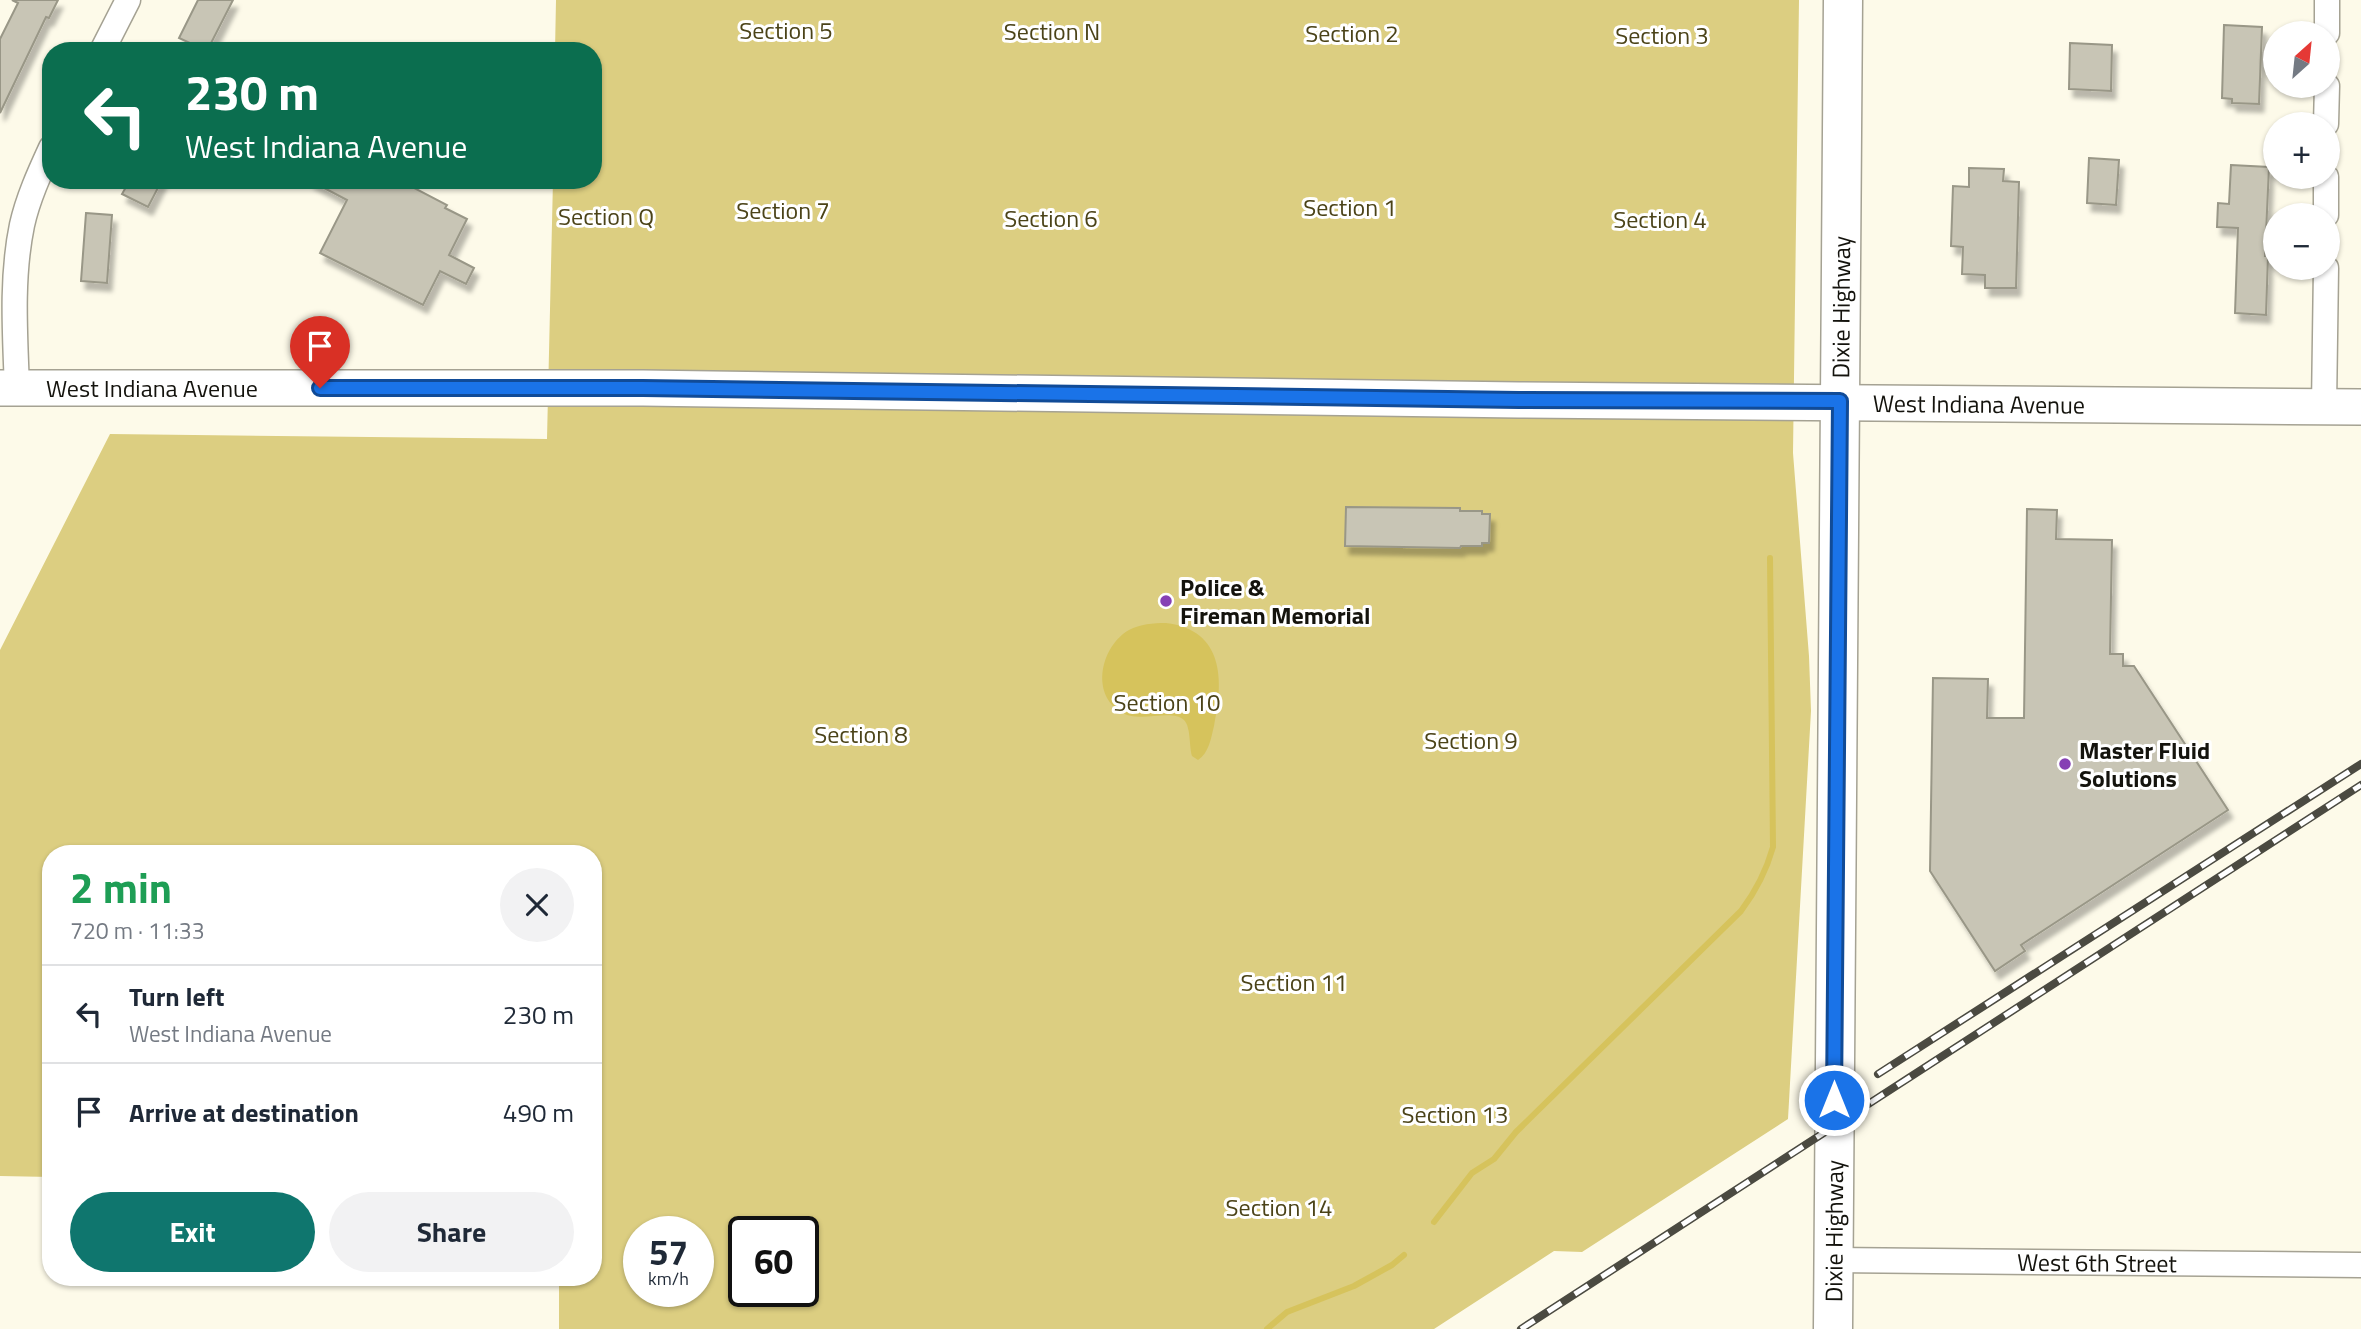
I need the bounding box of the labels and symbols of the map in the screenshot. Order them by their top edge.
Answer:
park label: Section 5 [739,12,833,48]
park label: Section N [1004,13,1100,49]
park label: Section 2 [1305,15,1399,51]
park label: Section 3 [1615,17,1709,53]
north arrow [2263,21,2340,98]
park label: Section 1 [1303,189,1397,225]
park label: Section 7 [736,192,830,228]
park label: Section Q [558,198,654,234]
park label: Section 6 [1004,200,1098,236]
park label: Section 4 [1613,201,1707,237]
street label: Dixie Highway [1822,235,1859,378]
pin [290,316,350,388]
street label: West Indiana Avenue [46,370,258,406]
street label: West Indiana Avenue [1873,385,2085,423]
place label: Police & Fireman Memorial [1180,569,1371,633]
marker: Police & Fireman Memorial [1158,593,1174,609]
park label: Section 10 [1114,684,1221,720]
park label: Section 8 [814,716,908,752]
park label: Section 9 [1424,722,1518,758]
place label: Master Fluid Solutions [2079,732,2210,796]
marker: Master Fluid Solutions [2057,756,2073,772]
park label: Section 11 [1241,964,1348,1000]
position arrow [1797,1063,1871,1137]
park label: Section 13 [1402,1096,1509,1132]
street label: Dixie Highway [1815,1159,1852,1302]
park label: Section 14 [1226,1189,1333,1225]
speed limit sign: 60 [728,1216,819,1307]
street label: West 6th Street [2017,1244,2178,1281]

